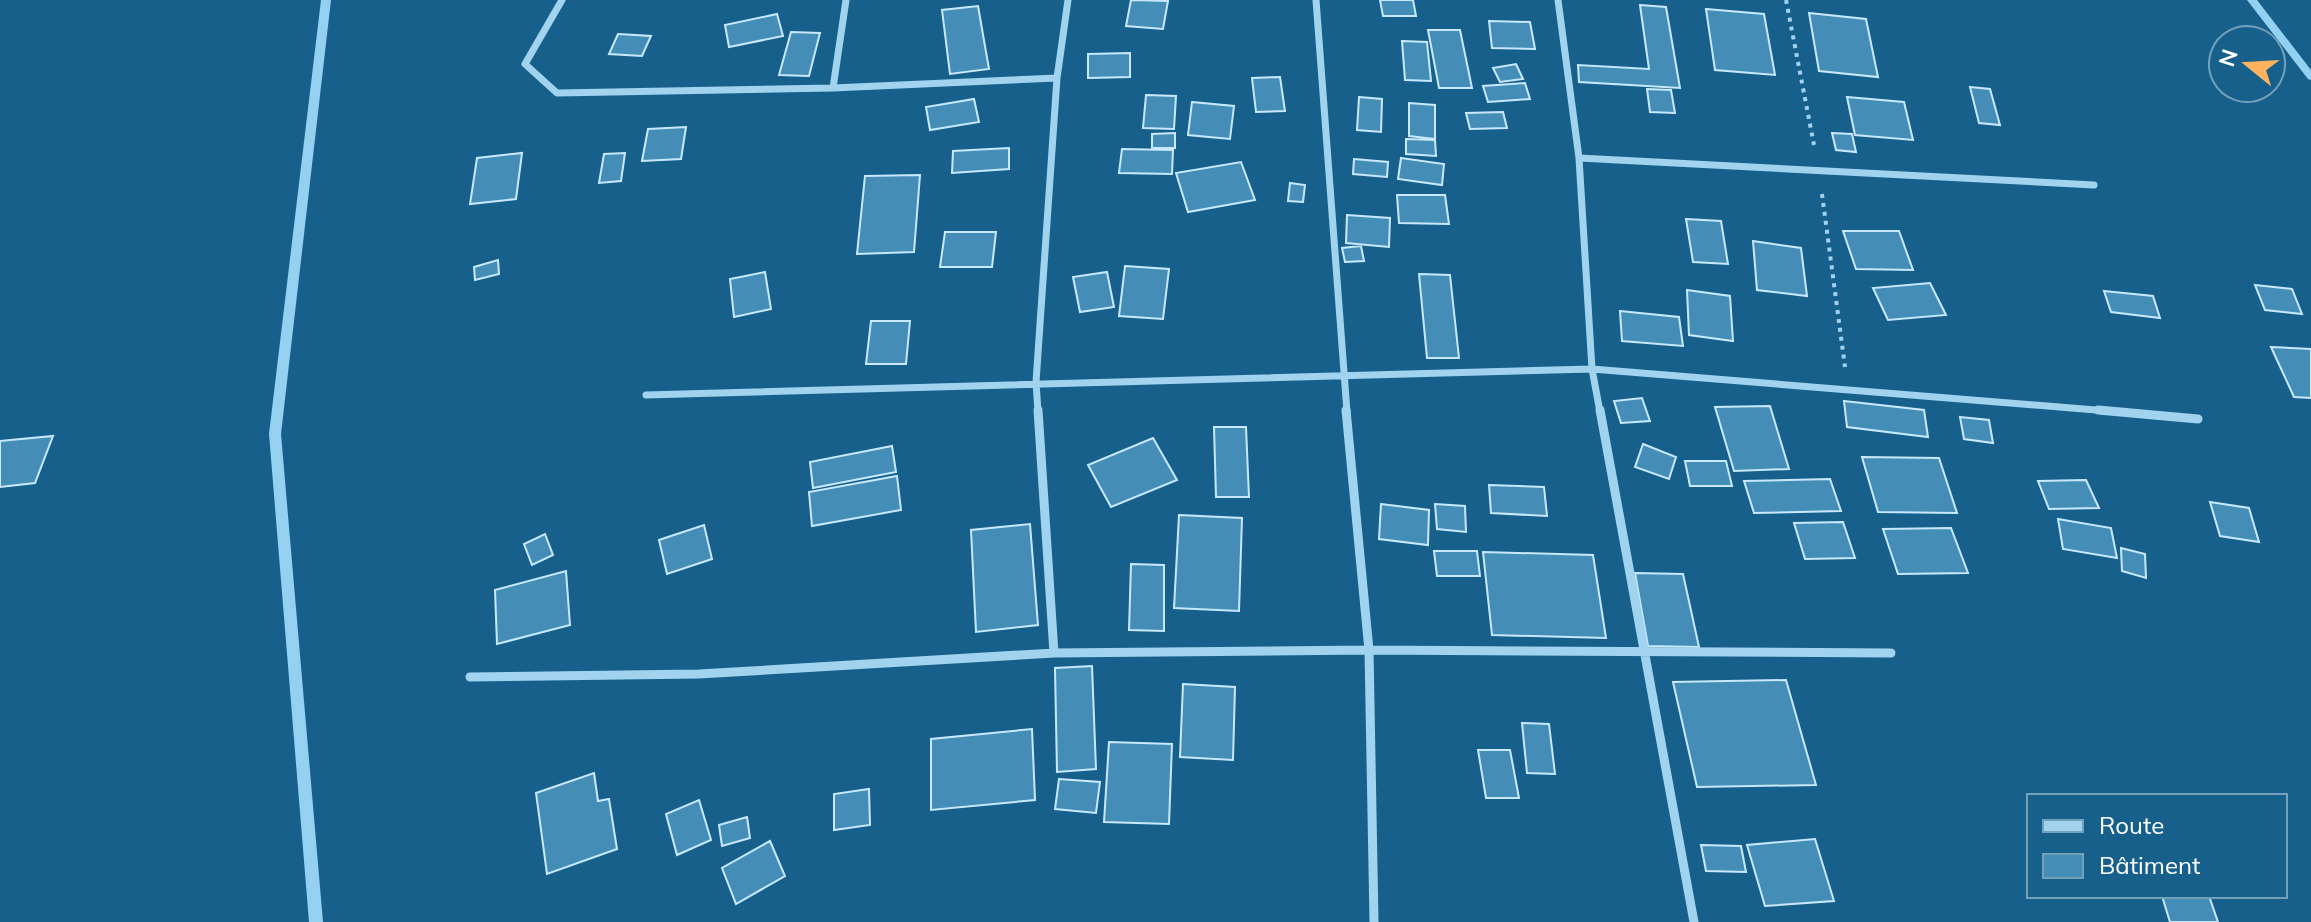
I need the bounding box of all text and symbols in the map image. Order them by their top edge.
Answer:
north arrow [2207,24,2287,104]
text: N [2212,46,2244,70]
legend [2027,794,2287,898]
text: Route [2099,810,2164,840]
text: Bâtiment [2099,850,2200,880]

